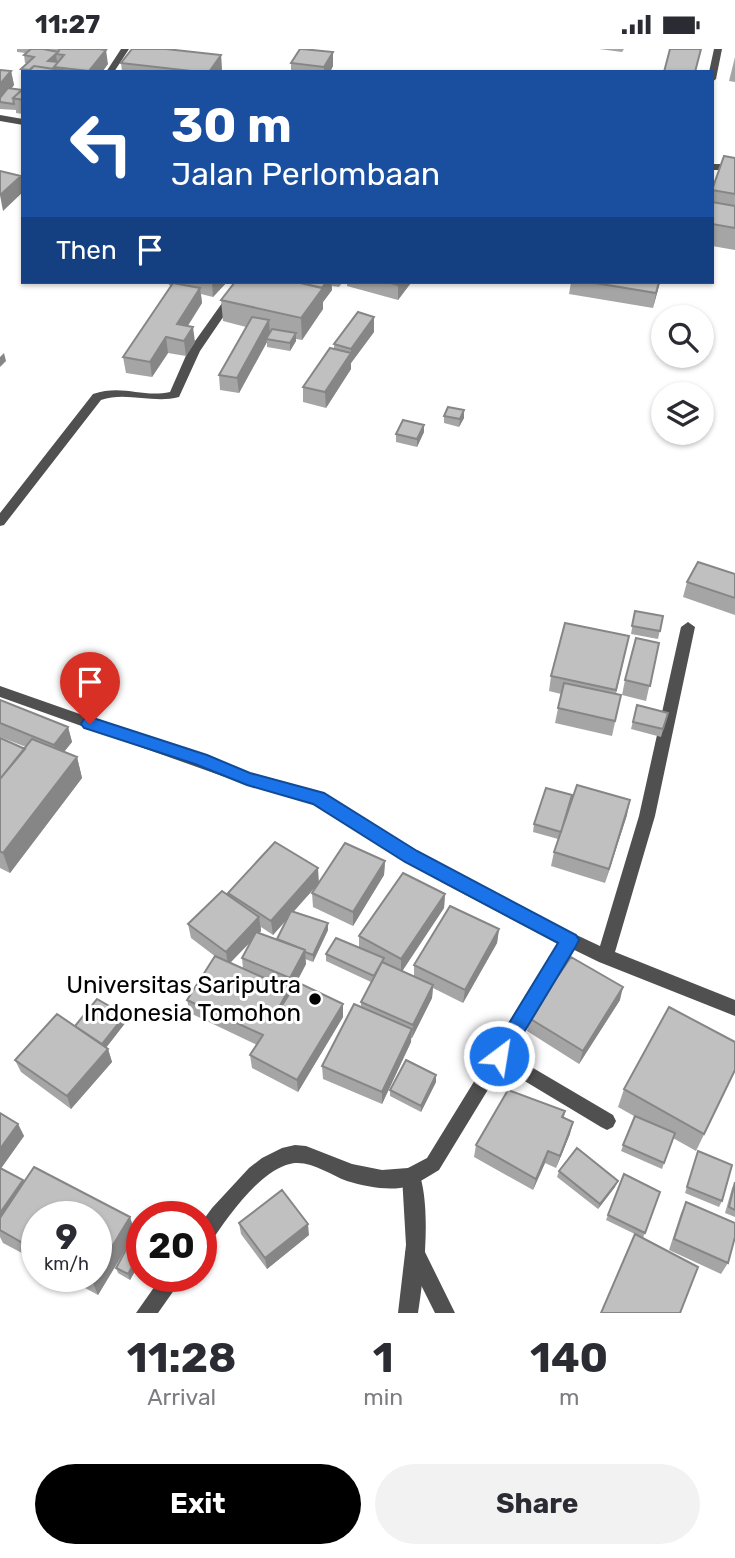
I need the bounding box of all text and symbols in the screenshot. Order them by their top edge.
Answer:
text: 11:27 [35,9,100,40]
text: 30 m [171,96,292,154]
icon: left [56,98,147,189]
text: Jalan Perlombaan [171,155,440,193]
icon: arrive [131,231,169,269]
text: Then [56,235,117,266]
map controls [651,305,714,445]
button: search [651,305,714,368]
button: layers [651,382,714,445]
pin [60,652,120,724]
icon: arrive [71,663,109,701]
place label: Universitas Sariputra Indonesia Tomohon [66,971,301,1027]
marker: Universitas Sariputra Indonesia Tomohon [307,991,323,1007]
position arrow [462,1019,536,1093]
speed limit sign: 20 [126,1201,217,1292]
text: 9 [55,1216,78,1258]
text: km/h [44,1253,89,1275]
text: 11:28 [127,1333,237,1383]
text: 1 [373,1333,394,1383]
text: 140 [530,1333,608,1383]
text: Arrival [147,1383,216,1411]
text: min [363,1383,403,1411]
text: m [559,1383,579,1411]
button: Exit [35,1464,361,1544]
button: Share [375,1464,700,1544]

